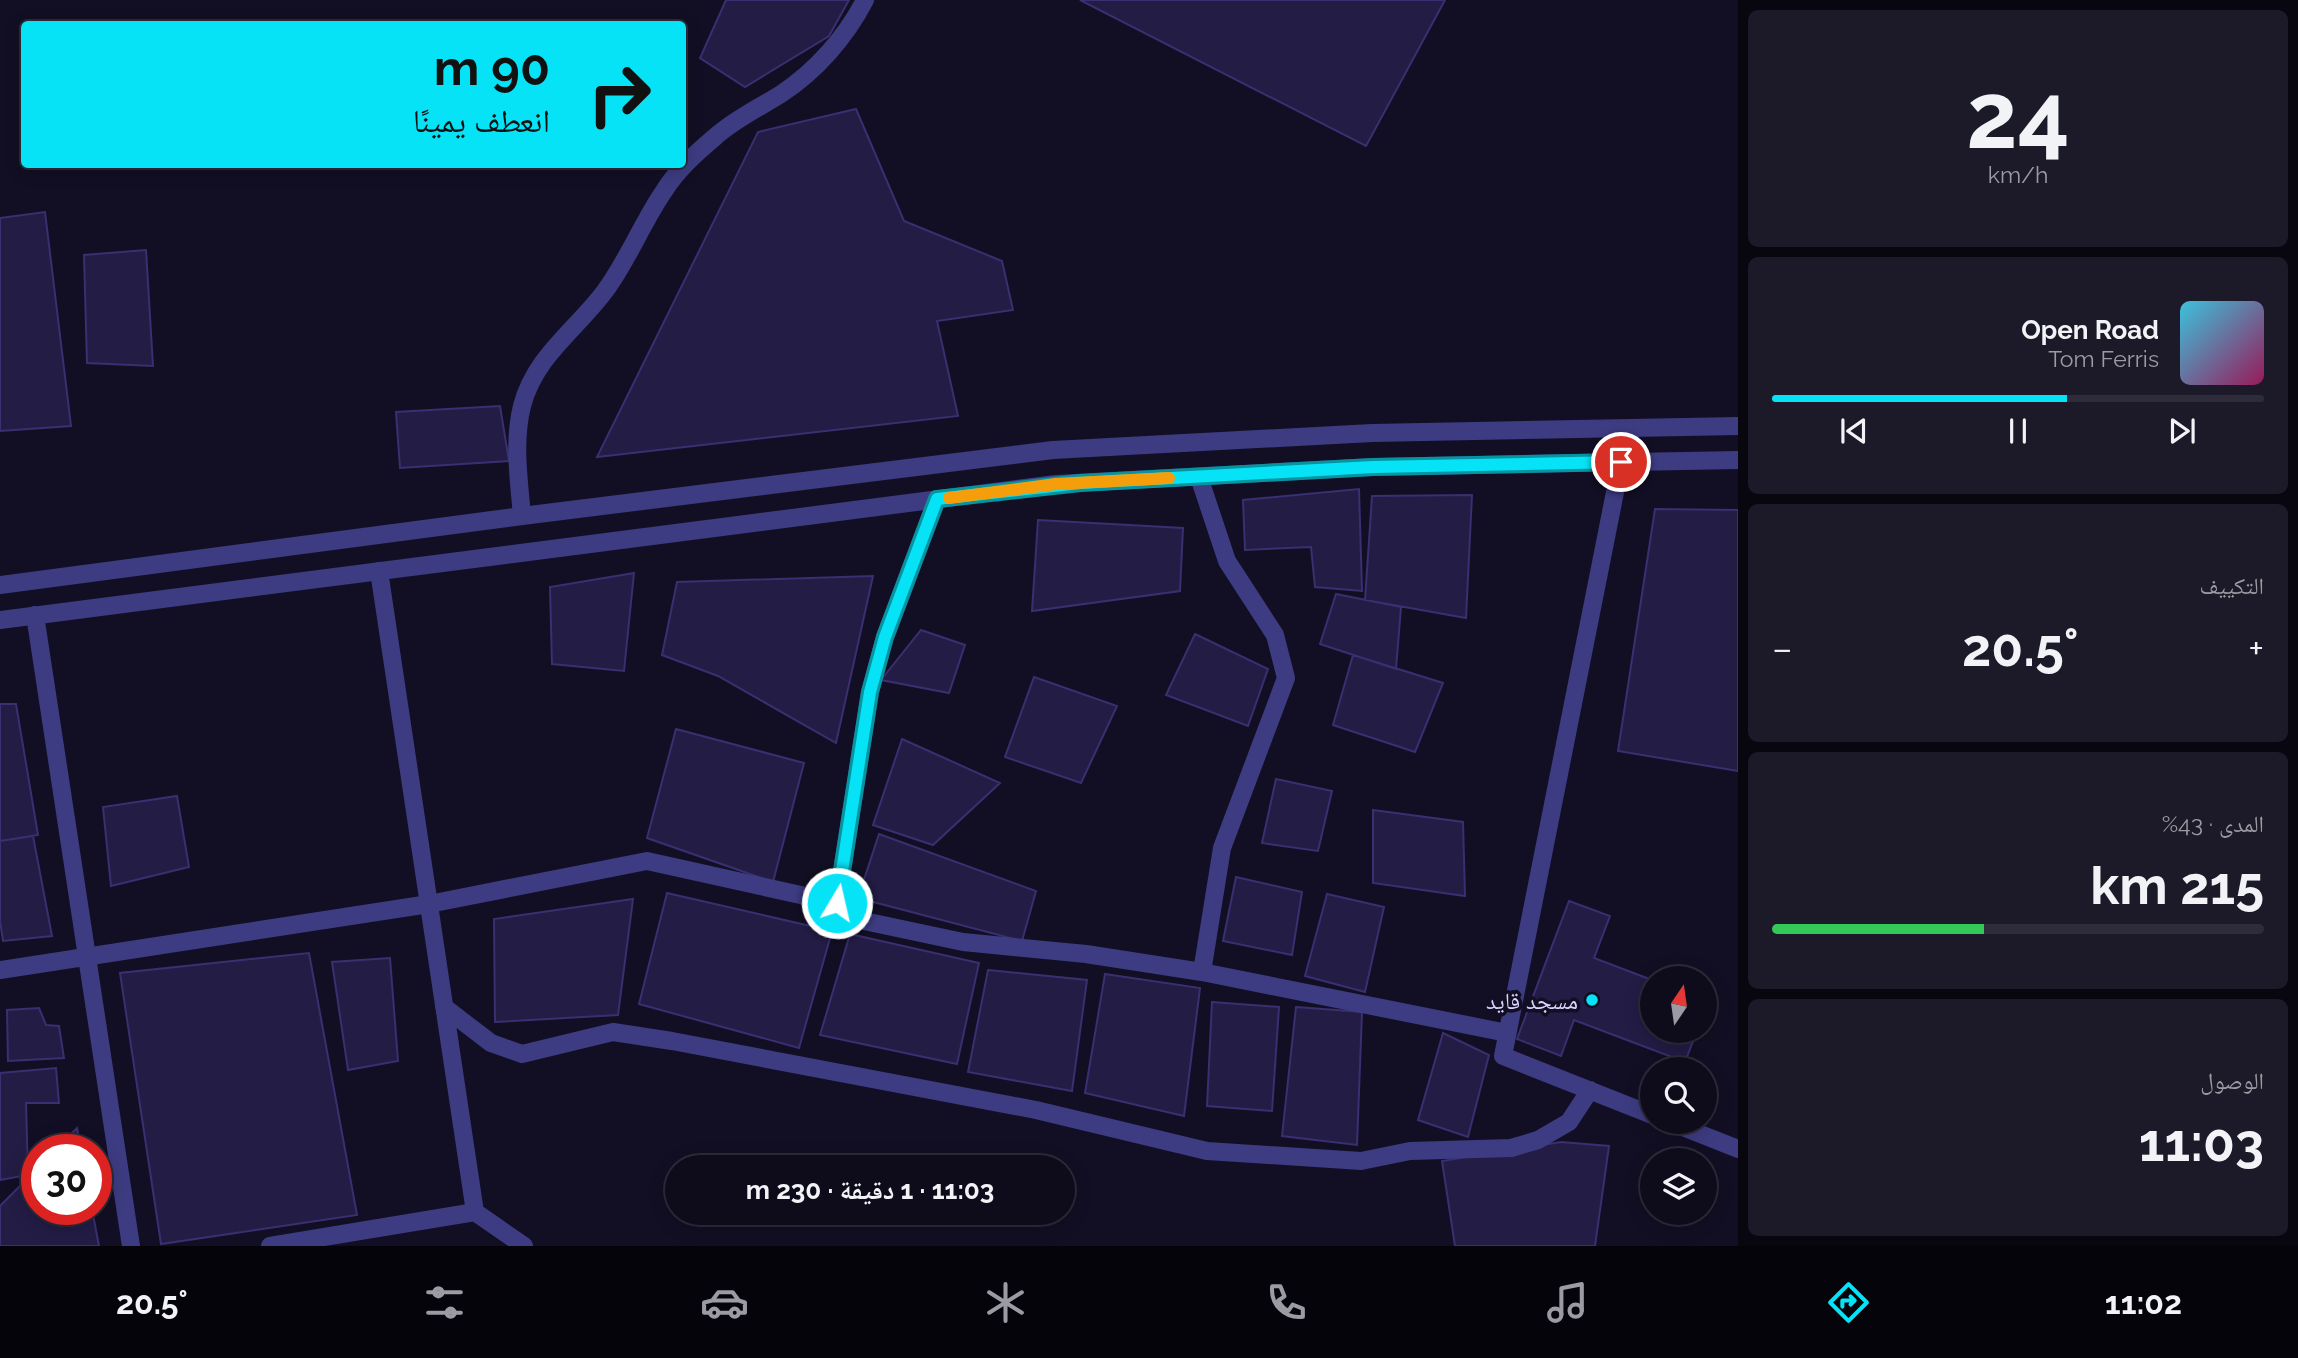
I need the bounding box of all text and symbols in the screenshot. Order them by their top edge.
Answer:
text: 90 m [434,39,550,96]
icon: right [574,49,665,140]
text: 24 [1966,62,2070,169]
text: انعطف يمينًا [413,102,550,139]
text: km/h [1988,161,2048,188]
text: Open Road [2021,315,2159,345]
text: Tom Ferris [2048,345,2159,372]
icon: previous [1835,412,1873,450]
icon: pause [1999,412,2037,450]
icon: next [2163,412,2201,450]
pin [1591,432,1651,492]
icon: arrive [1602,443,1640,481]
text: التكييف [2199,572,2264,599]
text: 20.5° [1962,617,2079,678]
text: − [1772,626,1792,671]
text: + [2248,626,2264,671]
text: المدى · 43% [2162,810,2264,837]
text: 215 km [2090,855,2264,916]
position arrow [800,866,874,940]
north arrow [1640,966,1717,1043]
map controls [1640,966,1717,1225]
place label: مسجد قايد [1486,987,1578,1014]
marker: مسجد قايد [1584,992,1600,1008]
button: search [1640,1057,1717,1134]
text: الوصول [2200,1067,2264,1094]
text: 11:03 [2139,1112,2264,1173]
speed limit sign: 30 [21,1134,112,1225]
button: layers [1640,1148,1717,1225]
text: 11:03 · 1 دقيقة · 230 m [746,1175,994,1205]
icon: filters [420,1278,469,1327]
icon: car [700,1278,749,1327]
icon: climate [981,1278,1030,1327]
icon: phone [1262,1278,1311,1327]
icon: music [1543,1278,1592,1327]
icon: directions [1824,1278,1873,1327]
text: 20.5° [116,1284,188,1321]
text: 11:02 [2105,1284,2182,1321]

